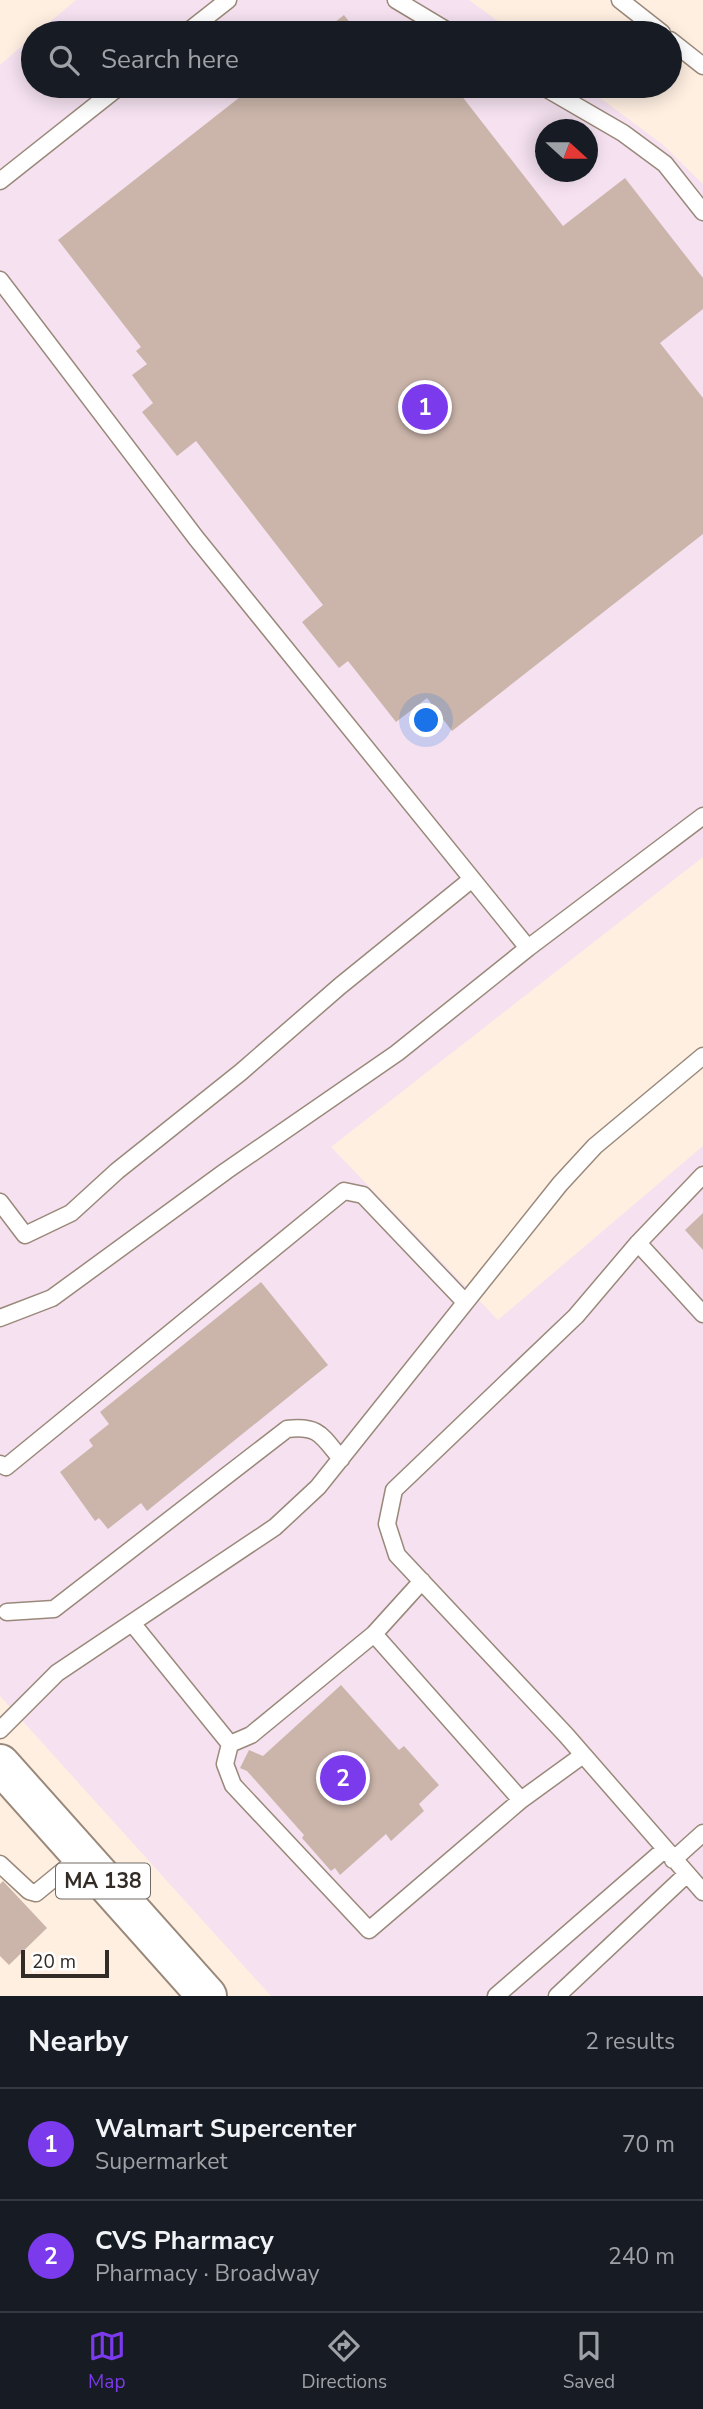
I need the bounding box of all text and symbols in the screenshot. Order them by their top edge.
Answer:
search box [21,21,682,98]
icon: search [45,41,83,79]
text: Search here [101,42,239,77]
north arrow [535,119,598,182]
pin: 1 [402,381,448,433]
your location [409,703,443,737]
pin: 2 [320,1752,366,1804]
road number: MA 138 [56,1864,150,1898]
scale bar [21,1947,108,1979]
text: 20 m [32,1949,76,1975]
text: Nearby [28,2021,128,2062]
text: 2 results [585,2026,675,2057]
text: Walmart Supercenter [95,2111,356,2146]
text: 1 [44,2129,58,2160]
text: 70 m [622,2129,675,2160]
text: Supermarket [95,2146,228,2177]
text: CVS Pharmacy [95,2223,274,2258]
text: 2 [44,2241,58,2272]
text: 240 m [608,2241,675,2272]
text: Pharmacy · Broadway [95,2258,320,2289]
tab: Map [88,2327,126,2395]
tab: Directions [301,2327,387,2395]
tab: Saved [563,2327,615,2395]

